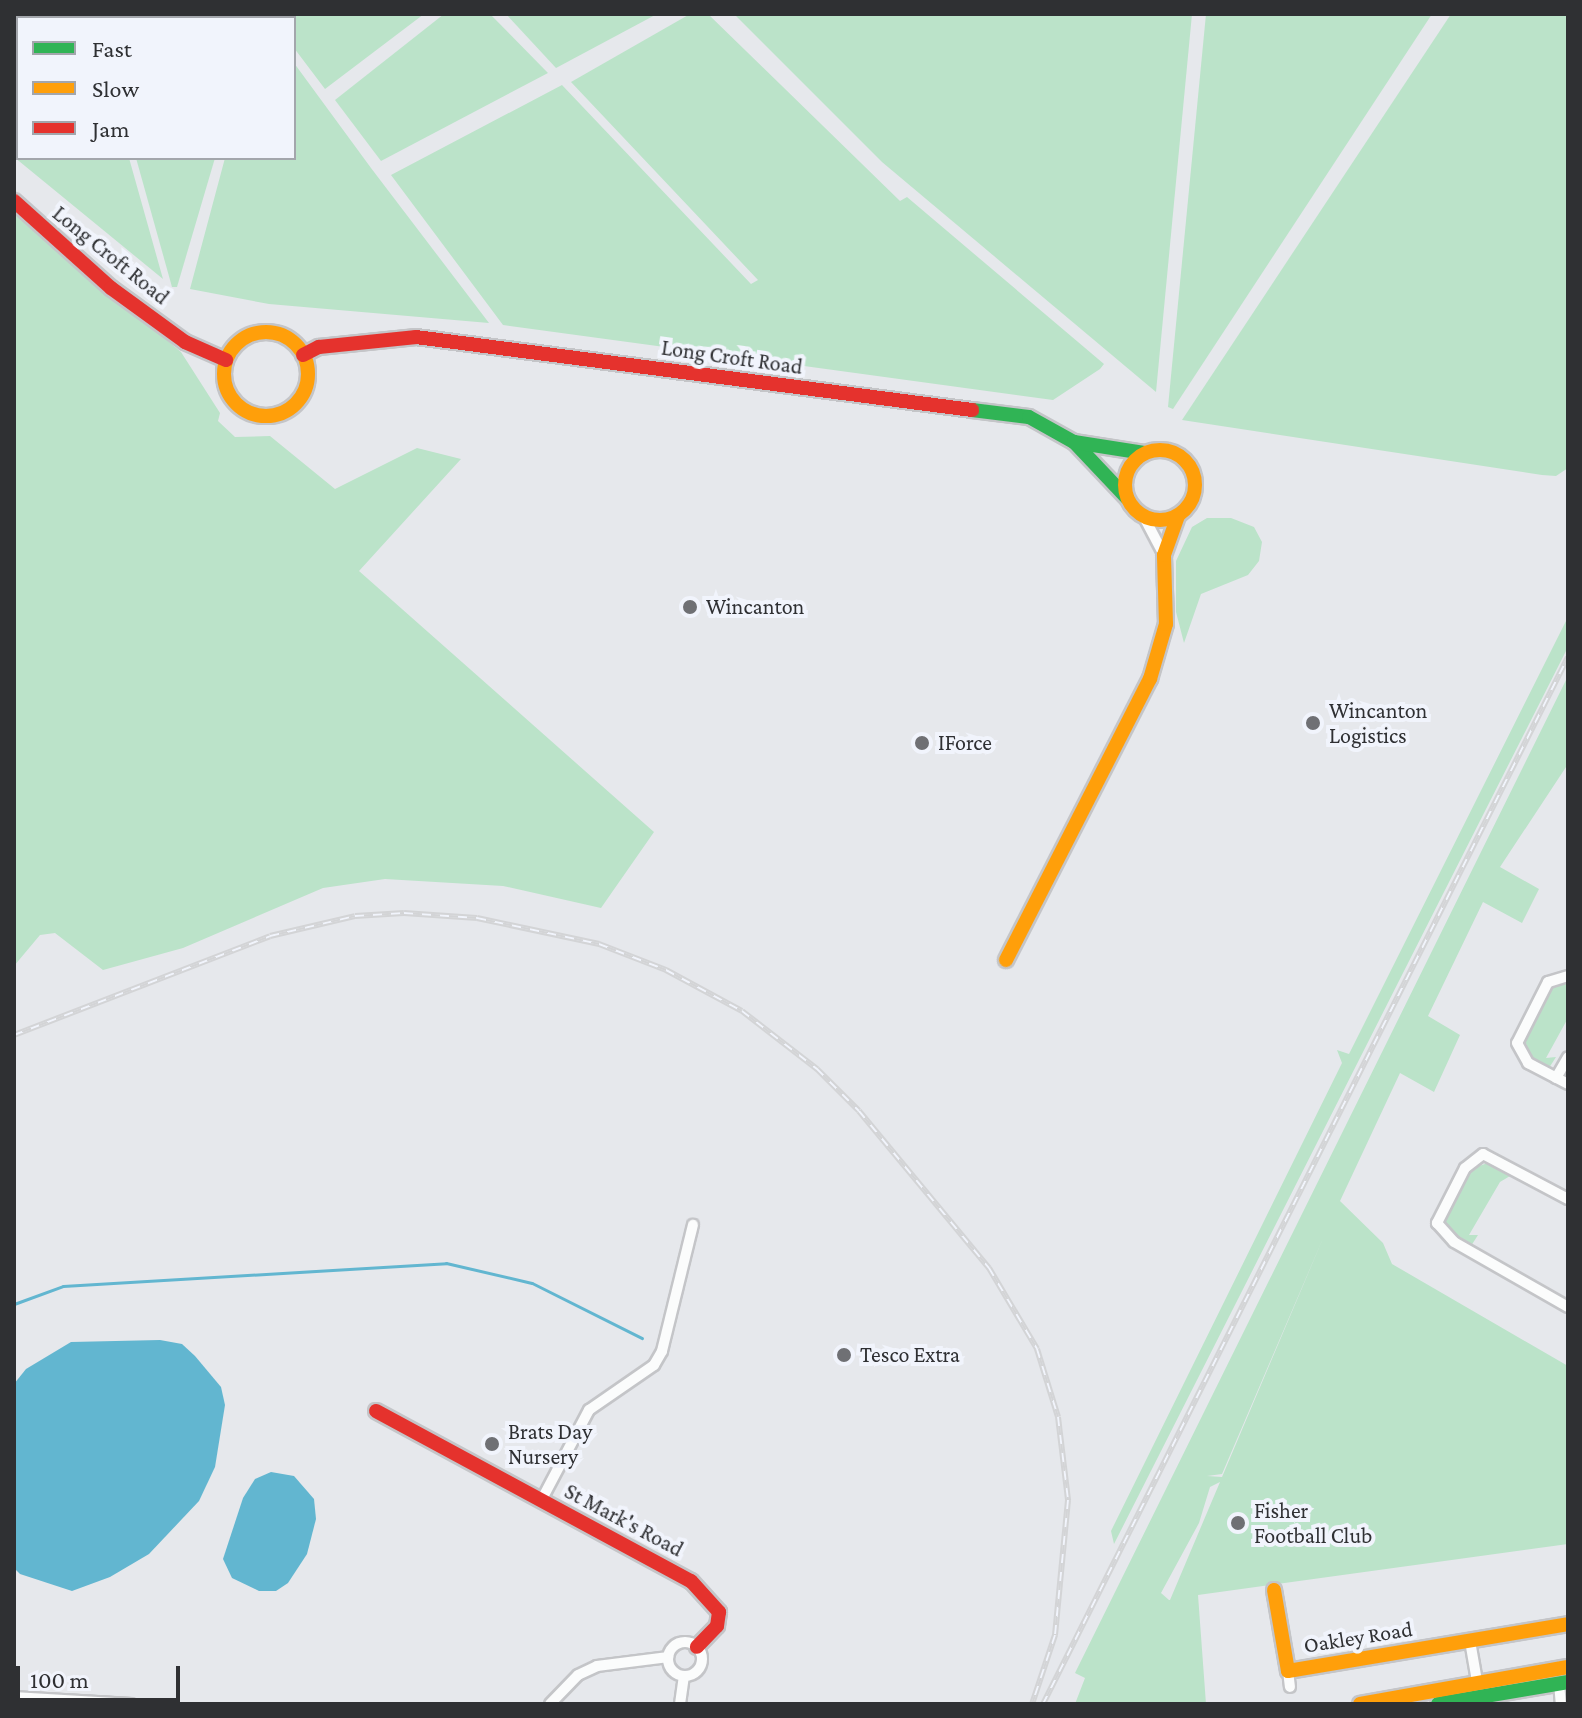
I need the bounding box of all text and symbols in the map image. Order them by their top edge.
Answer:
legend [16,16,296,160]
text: Fast [92,35,132,62]
text: Slow [92,75,139,102]
text: Jam [92,115,130,142]
street label: Long Croft Road [47,200,175,310]
street label: Long Croft Road [660,334,804,380]
place label: Wincanton [706,594,804,620]
marker: Wincanton [681,598,699,616]
place label: Wincanton Logistics [1329,697,1427,748]
marker: Wincanton Logistics [1304,714,1322,732]
place label: IForce [938,730,992,756]
marker: IForce [913,734,931,752]
place label: Tesco Extra [860,1342,960,1368]
marker: Tesco Extra [835,1346,853,1364]
place label: Brats Day Nursery [508,1418,592,1470]
marker: Brats Day Nursery [483,1435,501,1453]
street label: St Mark's Road [560,1478,688,1562]
place label: Fisher Football Club [1254,1497,1372,1548]
marker: Fisher Football Club [1229,1514,1247,1532]
street label: Oakley Road [1302,1615,1414,1659]
scale bar [20,1650,184,1700]
text: 100 m [30,1666,89,1693]

